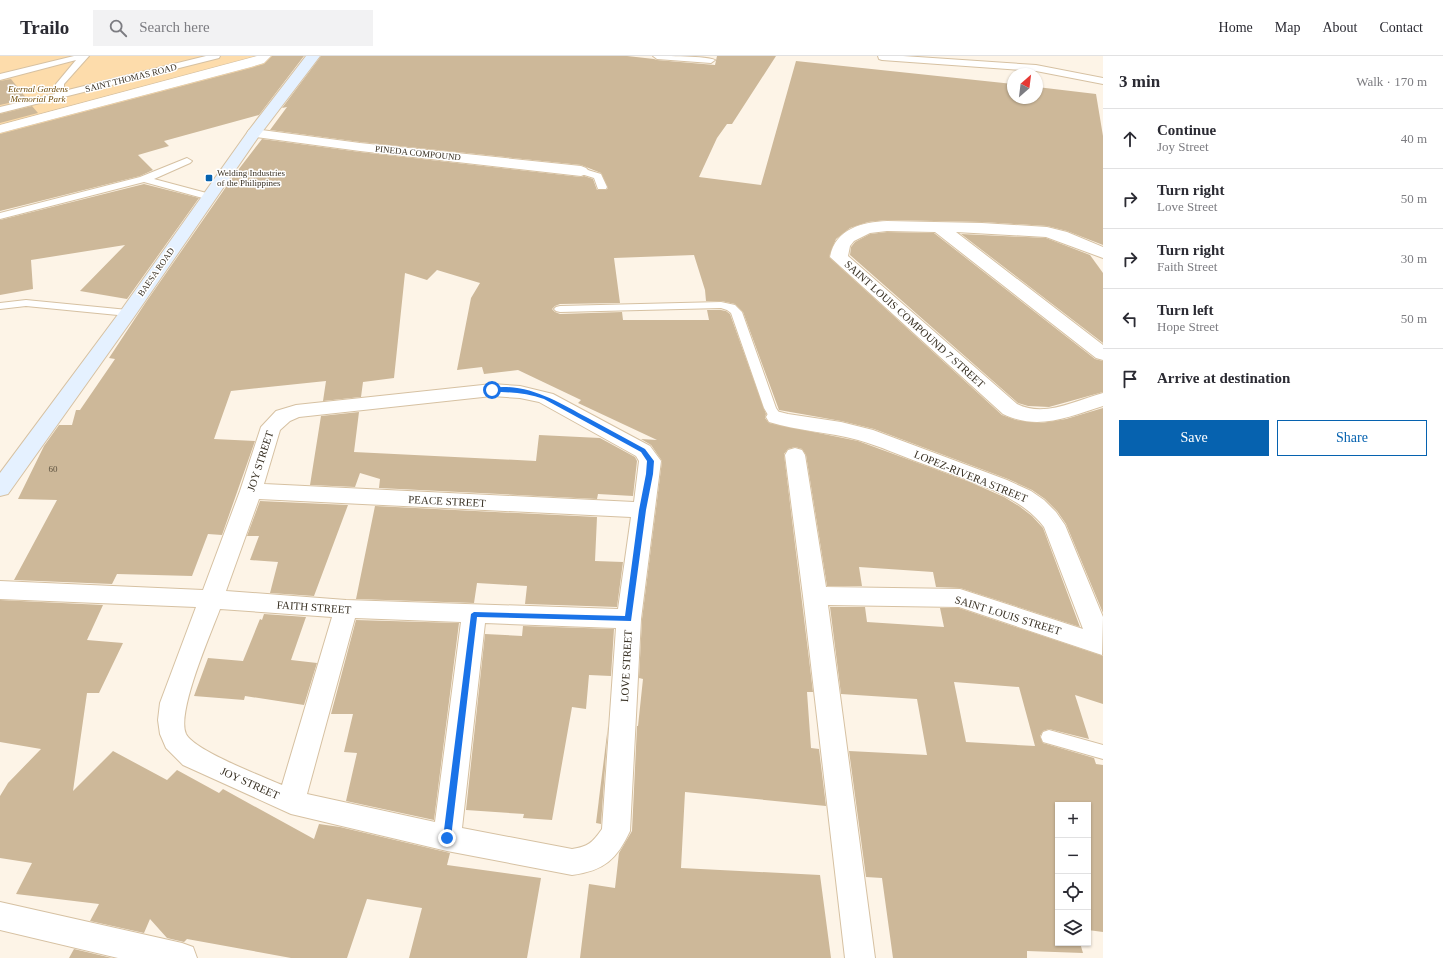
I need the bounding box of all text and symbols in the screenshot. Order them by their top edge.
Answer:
search box [93,10,373,46]
text: Trailo [20,17,69,38]
icon: search [107,17,129,39]
text: Search here [139,19,210,35]
text: Home [1219,20,1253,35]
text: Map [1275,20,1300,35]
text: About [1322,20,1357,35]
text: Contact [1379,20,1423,35]
street label: SAINT THOMAS ROAD [84,62,178,94]
north arrow [1007,68,1043,104]
text: 3 min [1119,72,1160,91]
text: Walk · 170 m [1356,74,1427,89]
park label: Eternal Gardens Memorial Park [7,84,68,104]
text: Continue [1157,122,1216,138]
icon: ahead [1119,128,1141,150]
text: 40 m [1401,131,1427,146]
text: Joy Street [1157,139,1209,154]
street label: PINEDA COMPOUND [375,144,462,163]
place label: Welding Industries of the Philippines [217,168,286,188]
marker: Welding Industries of the Philippines [204,173,214,183]
text: Turn right [1157,182,1224,198]
icon: right [1119,188,1141,210]
text: 50 m [1401,191,1427,206]
text: Love Street [1157,199,1217,214]
text: Turn right [1157,242,1224,258]
street label: BAESA ROAD [136,245,177,298]
icon: right [1119,248,1141,270]
text: 30 m [1401,251,1427,266]
street label: SAINT LOUIS COMPOUND 7 STREET [842,258,988,390]
text: Faith Street [1157,259,1217,274]
text: Turn left [1157,302,1214,318]
icon: left [1119,308,1141,330]
text: 50 m [1401,311,1427,326]
text: Hope Street [1157,319,1219,334]
icon: arrive [1119,368,1141,390]
text: Arrive at destination [1157,370,1290,386]
route start [483,381,501,399]
button: Save [1119,420,1269,456]
button: Share [1277,420,1427,456]
street label: JOY STREET [245,429,276,493]
street label: LOPEZ-RIVERA STREET [913,448,1030,504]
house number: 60 [49,464,58,474]
street label: PEACE STREET [408,493,486,509]
street label: SAINT LOUIS STREET [953,593,1063,637]
street label: FAITH STREET [276,598,352,616]
street label: LOVE STREET [618,629,634,702]
street label: JOY STREET [219,765,281,801]
map controls [1055,802,1091,946]
button: + [1055,802,1091,838]
route end [438,829,456,847]
button: − [1055,838,1091,874]
button: locate [1055,874,1091,910]
button: layers [1055,910,1091,946]

